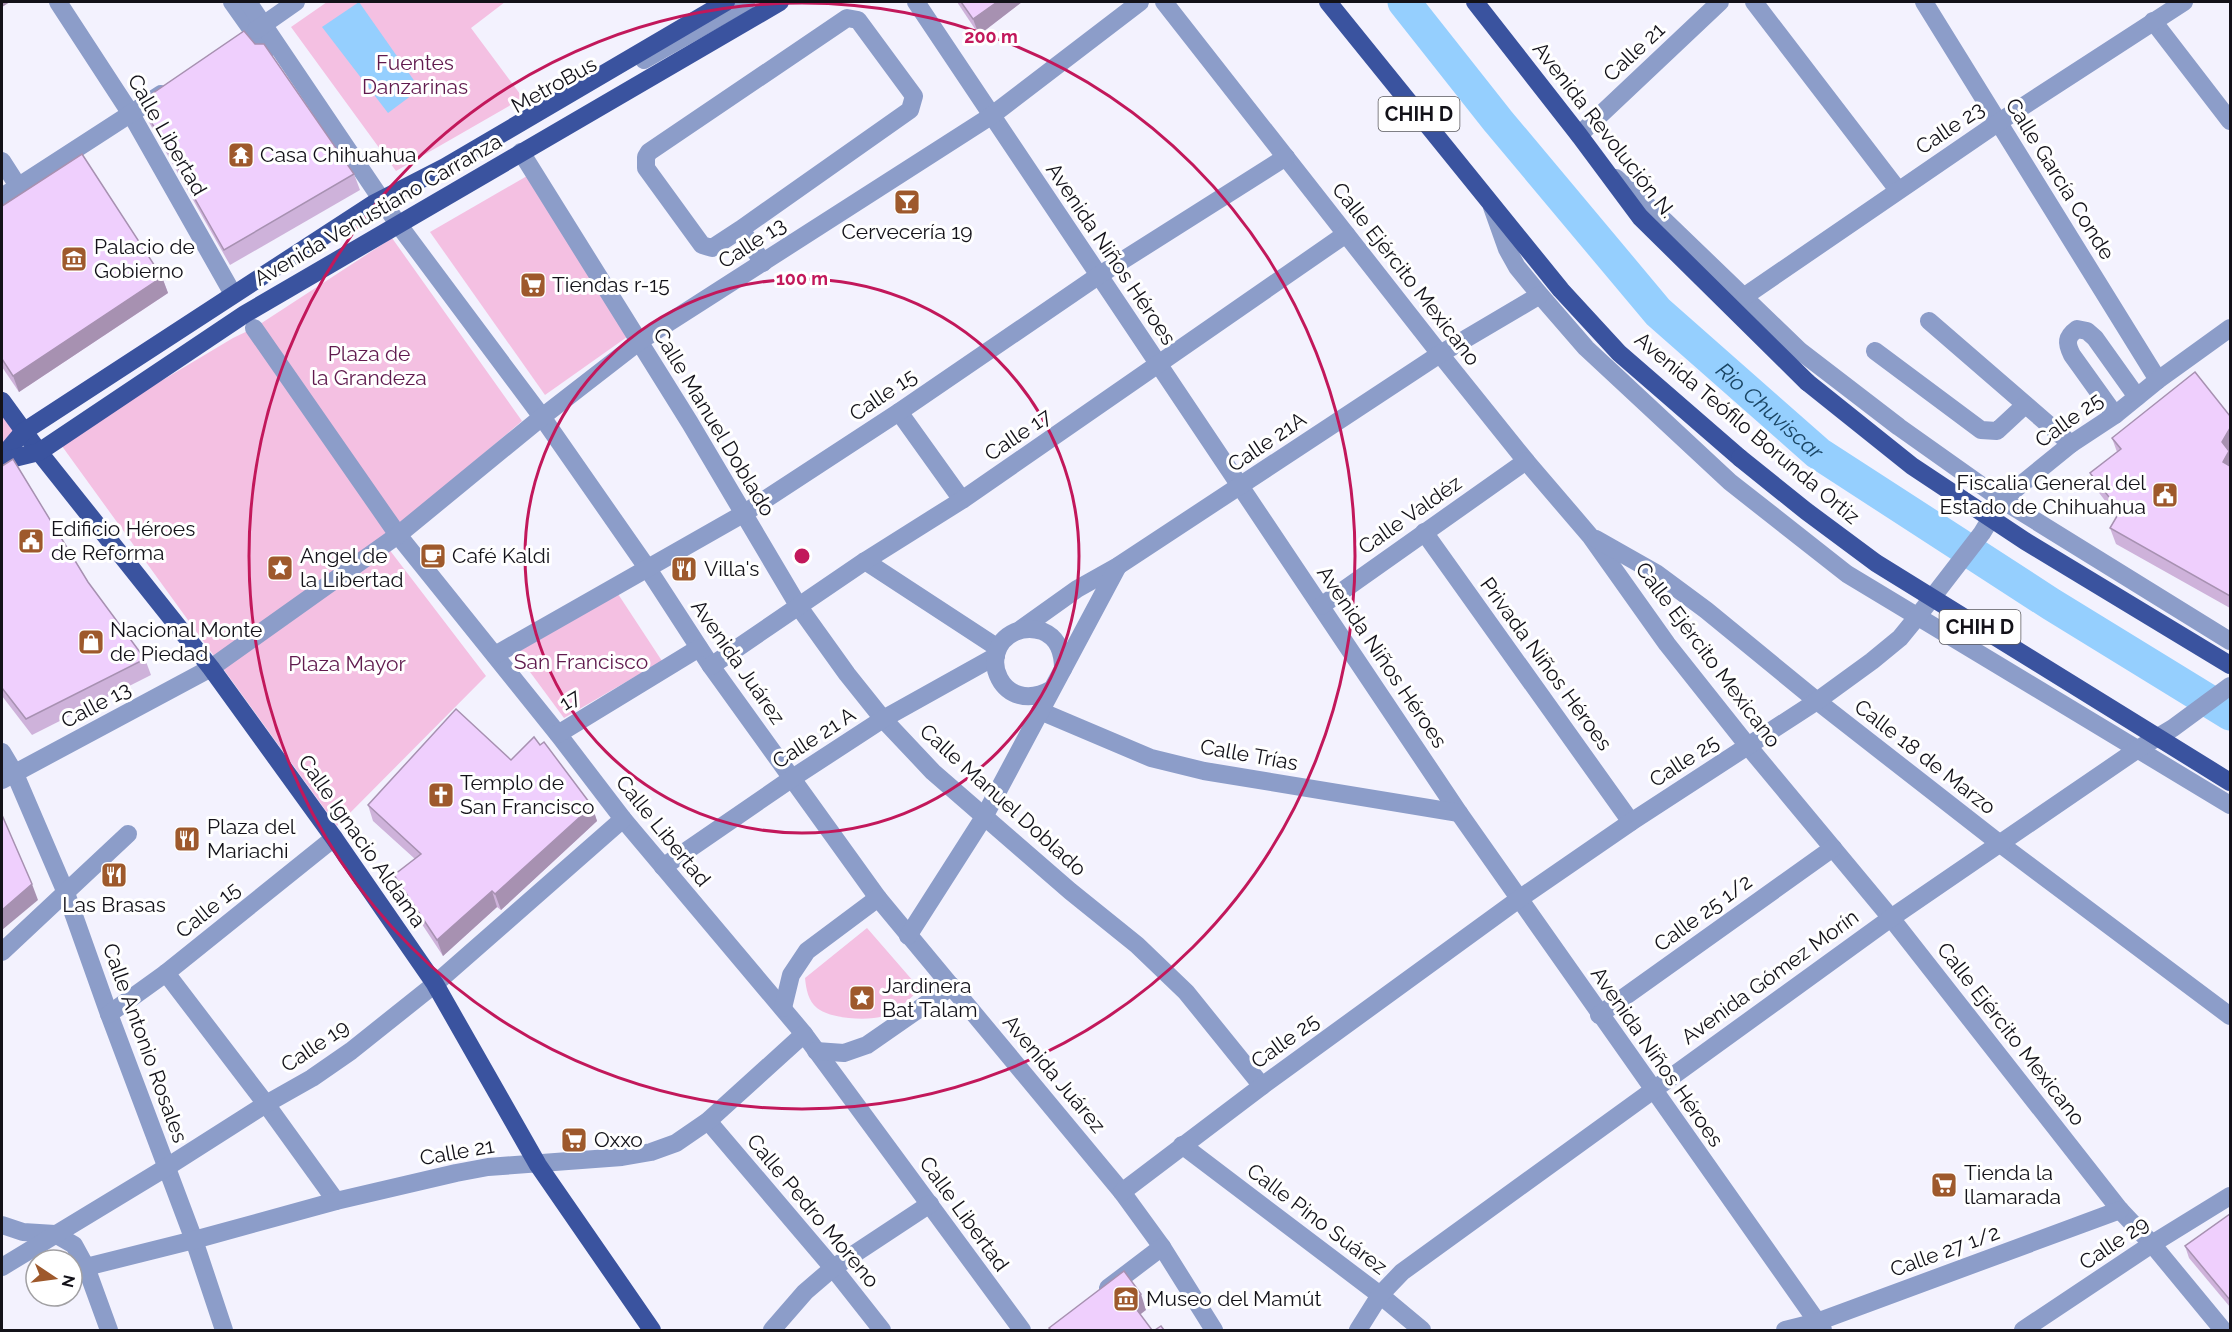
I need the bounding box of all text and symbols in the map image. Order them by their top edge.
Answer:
street label: Calle 21 [1598,17,1670,86]
text: 200 m [964,26,1018,47]
street label: Avenida Revolución N. [1528,37,1681,223]
park label: Fuentes Danzarinas [362,50,468,99]
street label: MetroBus [507,51,601,118]
street label: Calle Libertad [123,70,212,200]
street label: Calle García Conde [2001,93,2120,264]
street label: Calle 23 [1911,96,1989,160]
road number: CHIH D [1378,97,1460,131]
street label: Avenida Venustiano Carranza [249,128,506,291]
temple icon: Casa Chihuahua [226,140,256,170]
place label: Casa Chihuahua [260,142,416,167]
street label: Avenida Niños Héroes [1041,158,1182,349]
street label: Calle Ejército Mexicano [1327,177,1486,370]
bar icon: Cervecería 19 [892,187,922,217]
street label: Calle 13 [713,212,790,274]
place label: Cervecería 19 [841,219,973,244]
place label: Palacio de Gobierno [94,234,195,283]
museum icon: Palacio de Gobierno [59,244,89,274]
text: 100 m [776,268,828,289]
supermarket icon: Tiendas r-15 [518,270,548,300]
place label: Tiendas r-15 [552,272,670,297]
street label: Calle Manuel Doblado [648,323,781,520]
street label: Avenida Teófilo Borunda Ortiz [1630,326,1865,529]
park label: Plaza de la Grandeza [311,341,427,390]
water label: Rio Chuviscar [1711,357,1830,466]
street label: Calle 15 [844,363,921,426]
street label: Calle 25 [2030,387,2107,452]
street label: Calle 17 [980,403,1056,466]
street label: Calle 21A [1223,406,1311,477]
street label: Calle Valdéz [1353,470,1466,559]
place label: Fiscalia General del Estado de Chihuahua [1939,470,2146,519]
public building icon: Fiscalia General del Estado de Chihuahua [2150,480,2180,510]
place label: Edificio Héroes de Reforma [51,516,195,565]
public building icon: Edificio Héroes de Reforma [16,526,46,556]
cafe icon: Café Kaldi [418,541,448,571]
place label: Angel de la Libertad [300,543,404,592]
place label: Café Kaldi [452,543,550,568]
centre of rings [792,546,812,566]
place icon: Angel de la Libertad [265,553,295,583]
restaurant icon: Villa's [669,554,699,584]
place label: Villa's [704,556,760,581]
street label: Calle Ejército Mexicano [1631,557,1786,752]
street label: Avenida Niños Héroes [1312,561,1453,752]
street label: Privada Niños Héroes [1475,572,1618,755]
street label: Avenida Juárez [686,595,791,729]
road number: CHIH D [1940,610,2020,644]
place label: Nacional Monte de Piedad [110,617,262,666]
shop icon: Nacional Monte de Piedad [76,627,106,657]
park label: San Francisco [514,649,648,674]
park label: Plaza Mayor [288,651,406,676]
street label: Calle 13 [57,676,135,733]
street label: 17 [555,683,585,715]
street label: Calle 18 de Marzo [1850,694,2001,819]
street label: Calle 21 A [768,702,860,774]
street label: Calle Manuel Doblado [915,718,1092,881]
street label: Calle 25 [1644,729,1723,792]
street label: Calle Trías [1198,734,1300,775]
street label: Calle Ignacio Aldama [293,750,431,932]
place label: Templo de San Francisco [460,770,595,819]
street label: Calle Libertad [611,770,716,891]
church icon: Templo de San Francisco [426,780,456,810]
place label: Plaza del Mariachi [207,814,296,863]
restaurant icon: Plaza del Mariachi [172,824,202,854]
restaurant icon: Las Brasas [99,860,129,890]
street label: Calle 25 1/2 [1649,869,1756,956]
street label: Calle 15 [171,876,245,943]
place label: Las Brasas [62,892,166,917]
street label: Avenida Gómez Morín [1676,904,1863,1049]
street label: Calle Ejército Mexicano [1932,937,2091,1130]
street label: Calle Antonio Rosales [98,940,193,1146]
street label: Avenida Niños Héroes [1586,962,1729,1152]
place label: Jardinera Bat Talam [882,973,978,1022]
place icon: Jardinera Bat Talam [847,983,877,1013]
street label: Calle 25 [1246,1008,1323,1073]
street label: Avenida Juárez [998,1010,1111,1138]
street label: Calle 19 [276,1014,353,1077]
supermarket icon: Oxxo [559,1125,589,1155]
place label: Oxxo [594,1127,643,1152]
street label: Calle Pedro Moreno [742,1129,885,1293]
street label: Calle 21 [418,1133,496,1170]
street label: Calle Libertad [914,1151,1014,1276]
street label: Calle Pino Suárez [1242,1158,1392,1279]
place label: Tienda la llamarada [1964,1160,2061,1209]
supermarket icon: Tienda la llamarada [1929,1170,1959,1200]
street label: Calle 29 [2074,1210,2153,1275]
street label: Calle 27 1/2 [1887,1219,2003,1282]
north arrow [24,1248,84,1308]
text: N [57,1273,79,1289]
museum icon: Museo del Mamút [1111,1284,1141,1314]
place label: Museo del Mamút [1146,1286,1322,1311]

